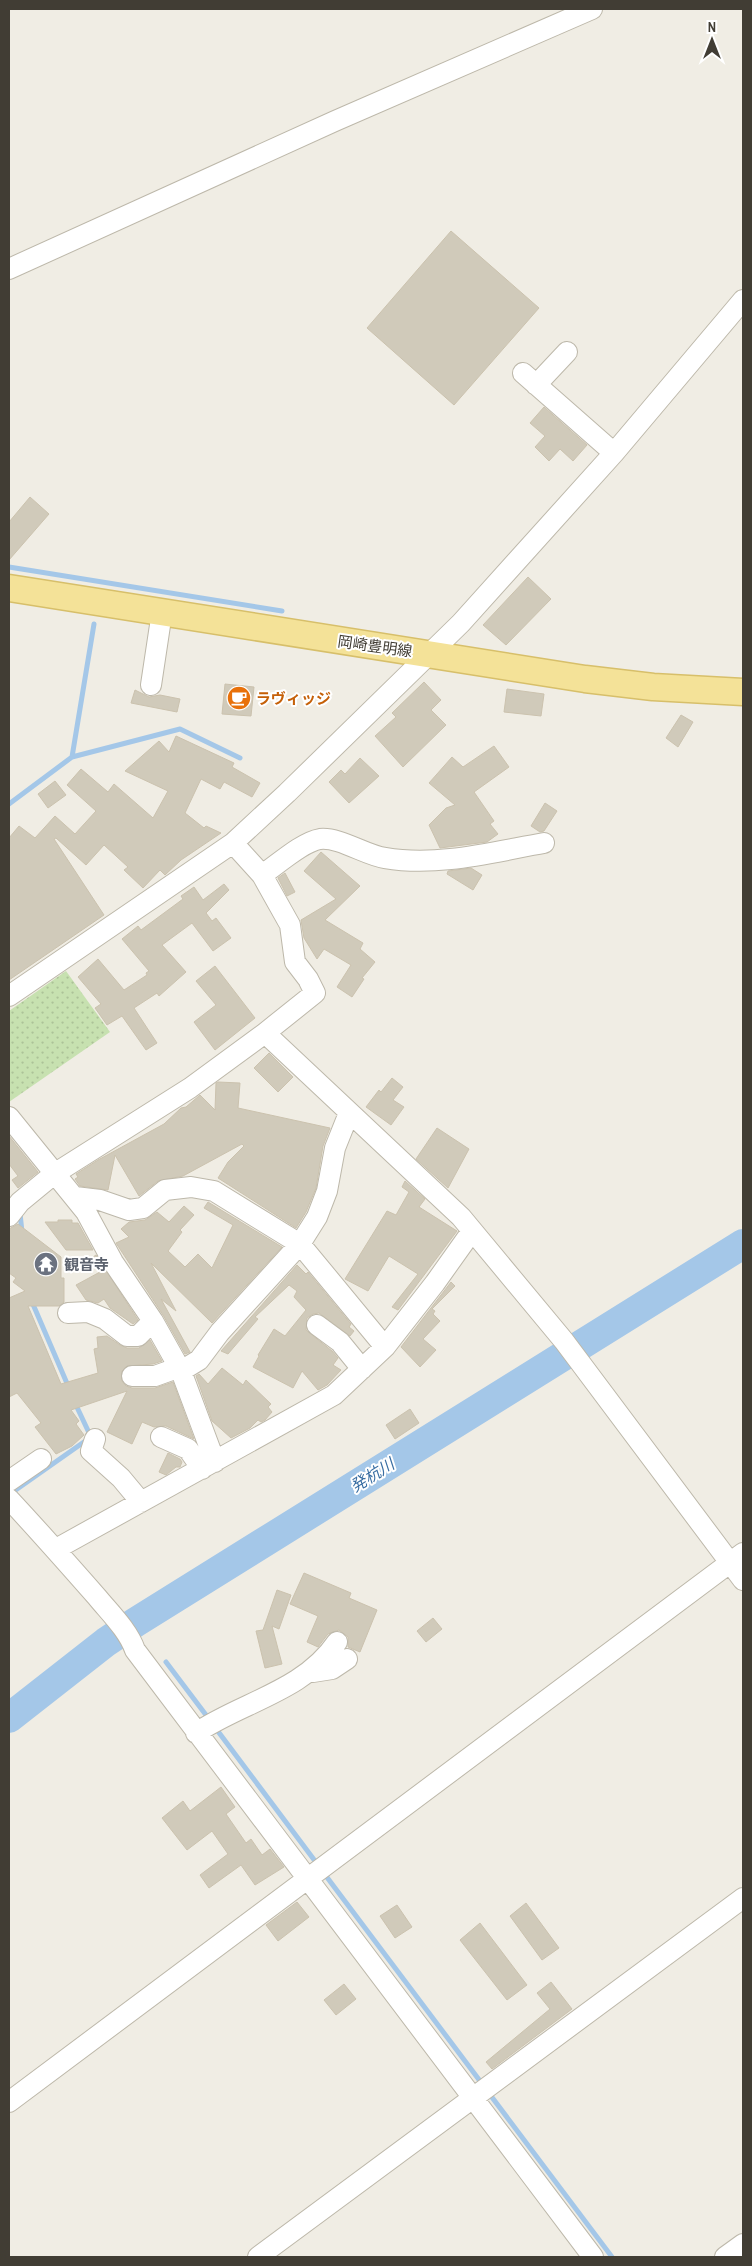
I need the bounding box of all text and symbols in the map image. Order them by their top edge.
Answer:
north arrow [687,15,737,65]
text: N [708,18,716,36]
street label: 岡崎豊明線 [336,630,414,662]
cafe icon: ラヴィッジ [226,685,252,711]
place label: ラヴィッジ [256,688,331,709]
temple icon: 観音寺 [33,1251,59,1277]
place label: 観音寺 [64,1254,109,1275]
water label: 発杭川 [346,1452,400,1497]

